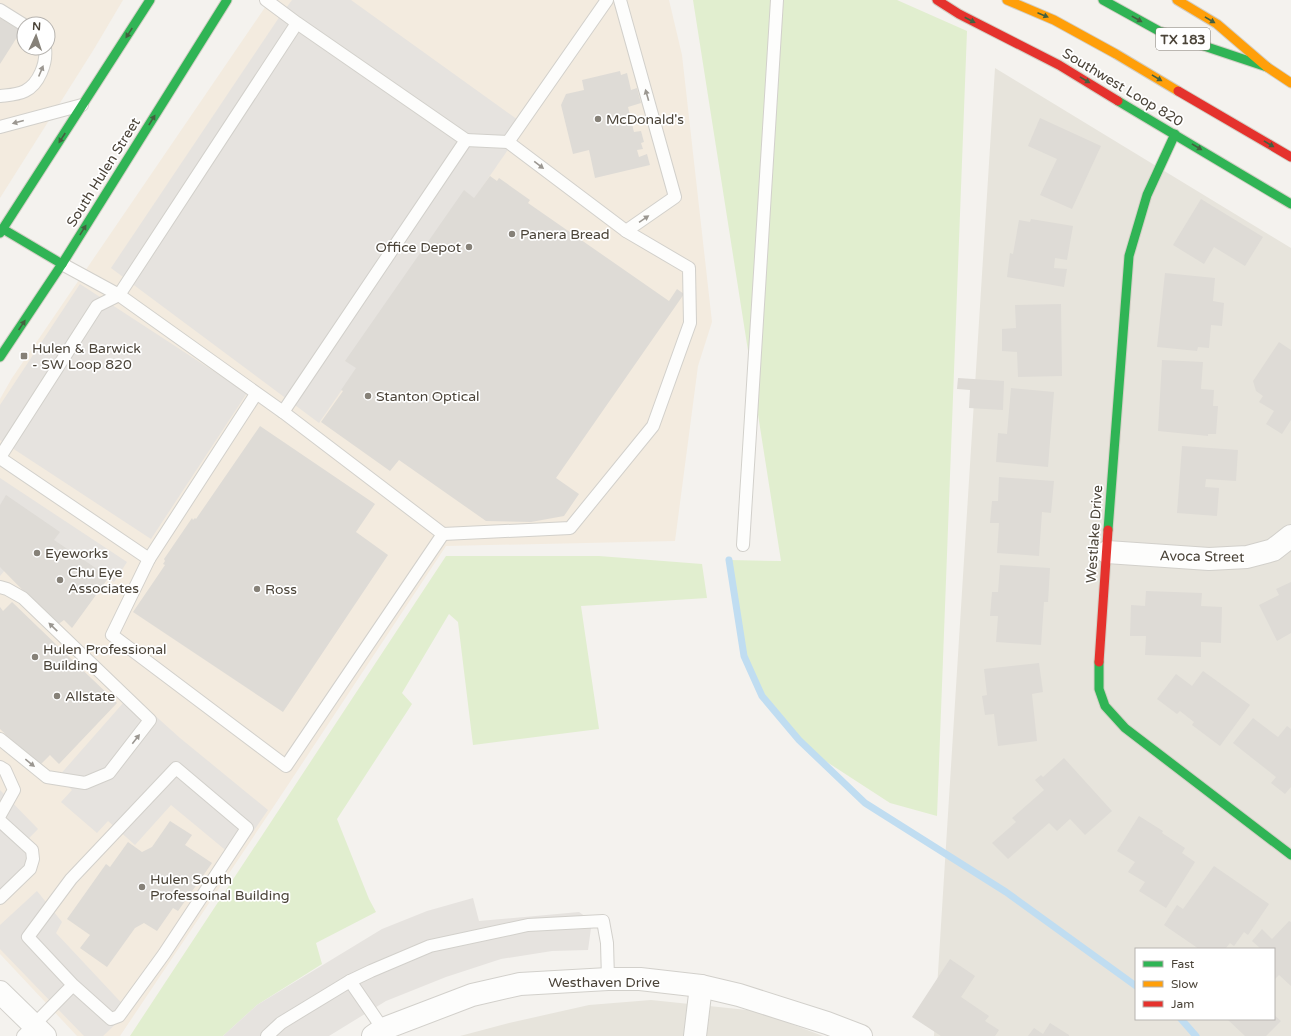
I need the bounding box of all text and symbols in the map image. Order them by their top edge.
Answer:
one-way arrow [1037,12,1048,18]
one-way arrow [1131,15,1143,22]
north arrow [16,16,56,56]
one-way arrow [965,16,976,23]
one-way arrow [1204,17,1216,24]
text: N [32,20,41,33]
one-way arrow [125,28,133,38]
road number: TX 183 [1156,28,1210,50]
street label: Southwest Loop 820 [1059,45,1186,130]
one-way arrow [38,65,44,76]
one-way arrow [1151,75,1163,82]
one-way arrow [1079,77,1091,84]
one-way arrow [644,89,650,101]
place label: McDonald's [606,111,684,128]
street label: South Hulen Street [63,114,144,230]
marker: McDonald's [593,114,603,124]
one-way arrow [148,115,156,125]
one-way arrow [12,119,24,125]
one-way arrow [58,132,65,144]
one-way arrow [1263,141,1275,148]
one-way arrow [1191,144,1203,151]
one-way arrow [534,161,545,169]
one-way arrow [638,215,649,223]
one-way arrow [79,225,87,236]
place label: Panera Bread [520,226,610,243]
marker: Panera Bread [507,229,517,239]
place label: Office Depot [375,239,462,256]
marker: Office Depot [464,242,474,252]
one-way arrow [18,320,26,330]
place label: Hulen & Barwick - SW Loop 820 [32,340,141,373]
marker: Hulen & Barwick - SW Loop 820 [19,351,29,361]
place label: Stanton Optical [376,388,480,405]
marker: Stanton Optical [363,391,373,401]
street label: Westlake Drive [1083,484,1106,584]
place label: Eyeworks [45,545,108,562]
street label: Avoca Street [1159,547,1245,566]
marker: Eyeworks [32,548,42,558]
place label: Chu Eye Associates [68,564,139,597]
marker: Chu Eye Associates [55,575,65,585]
place label: Ross [265,581,297,598]
marker: Ross [252,584,262,594]
one-way arrow [48,622,58,632]
place label: Hulen Professional Building [43,641,167,674]
marker: Hulen Professional Building [30,652,40,662]
place label: Allstate [65,688,115,705]
marker: Allstate [52,691,62,701]
one-way arrow [131,733,140,744]
one-way arrow [25,759,36,768]
place label: Hulen South Professoinal Building [150,871,290,904]
marker: Hulen South Professoinal Building [137,882,147,892]
legend [1135,948,1275,1020]
text: Fast [1171,957,1195,971]
street label: Westhaven Drive [548,974,660,991]
text: Slow [1171,977,1198,991]
text: Jam [1171,997,1194,1011]

